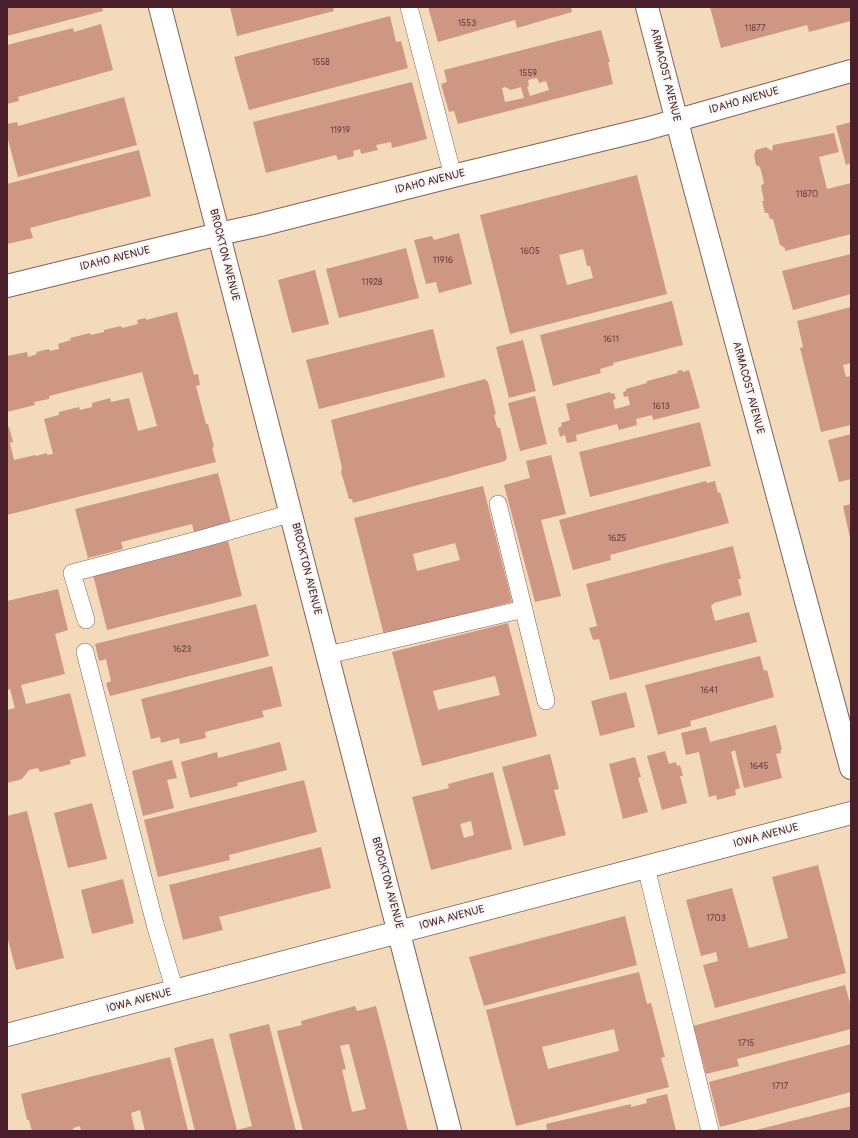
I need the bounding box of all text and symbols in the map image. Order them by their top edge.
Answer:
house number: 1553 [458,19,476,29]
house number: 11877 [744,24,766,34]
street label: ARMACOST AVENUE [647,27,683,123]
house number: 1558 [312,58,330,68]
house number: 1559 [519,69,537,79]
street label: IDAHO AVENUE [708,85,780,117]
house number: 11919 [330,126,350,136]
street label: IDAHO AVENUE [393,167,467,197]
house number: 11870 [796,190,818,200]
street label: BROCKTON AVENUE [206,208,242,302]
street label: IDAHO AVENUE [78,244,152,274]
house number: 1605 [520,247,540,257]
house number: 11916 [433,256,453,266]
house number: 11928 [361,278,383,288]
house number: 1611 [603,335,619,345]
street label: ARMACOST AVENUE [729,340,767,436]
house number: 1613 [652,402,670,412]
street label: BROCKTON AVENUE [288,522,324,616]
house number: 1625 [608,534,626,544]
house number: 1623 [173,645,191,655]
house number: 1641 [700,686,718,696]
house number: 1645 [750,762,768,772]
street label: IOWA AVENUE [732,821,800,851]
street label: BROCKTON AVENUE [368,836,406,930]
street label: IOWA AVENUE [418,903,486,933]
house number: 1703 [706,914,726,924]
street label: IOWA AVENUE [105,986,173,1016]
house number: 1715 [738,1039,754,1049]
house number: 1717 [772,1082,788,1092]

